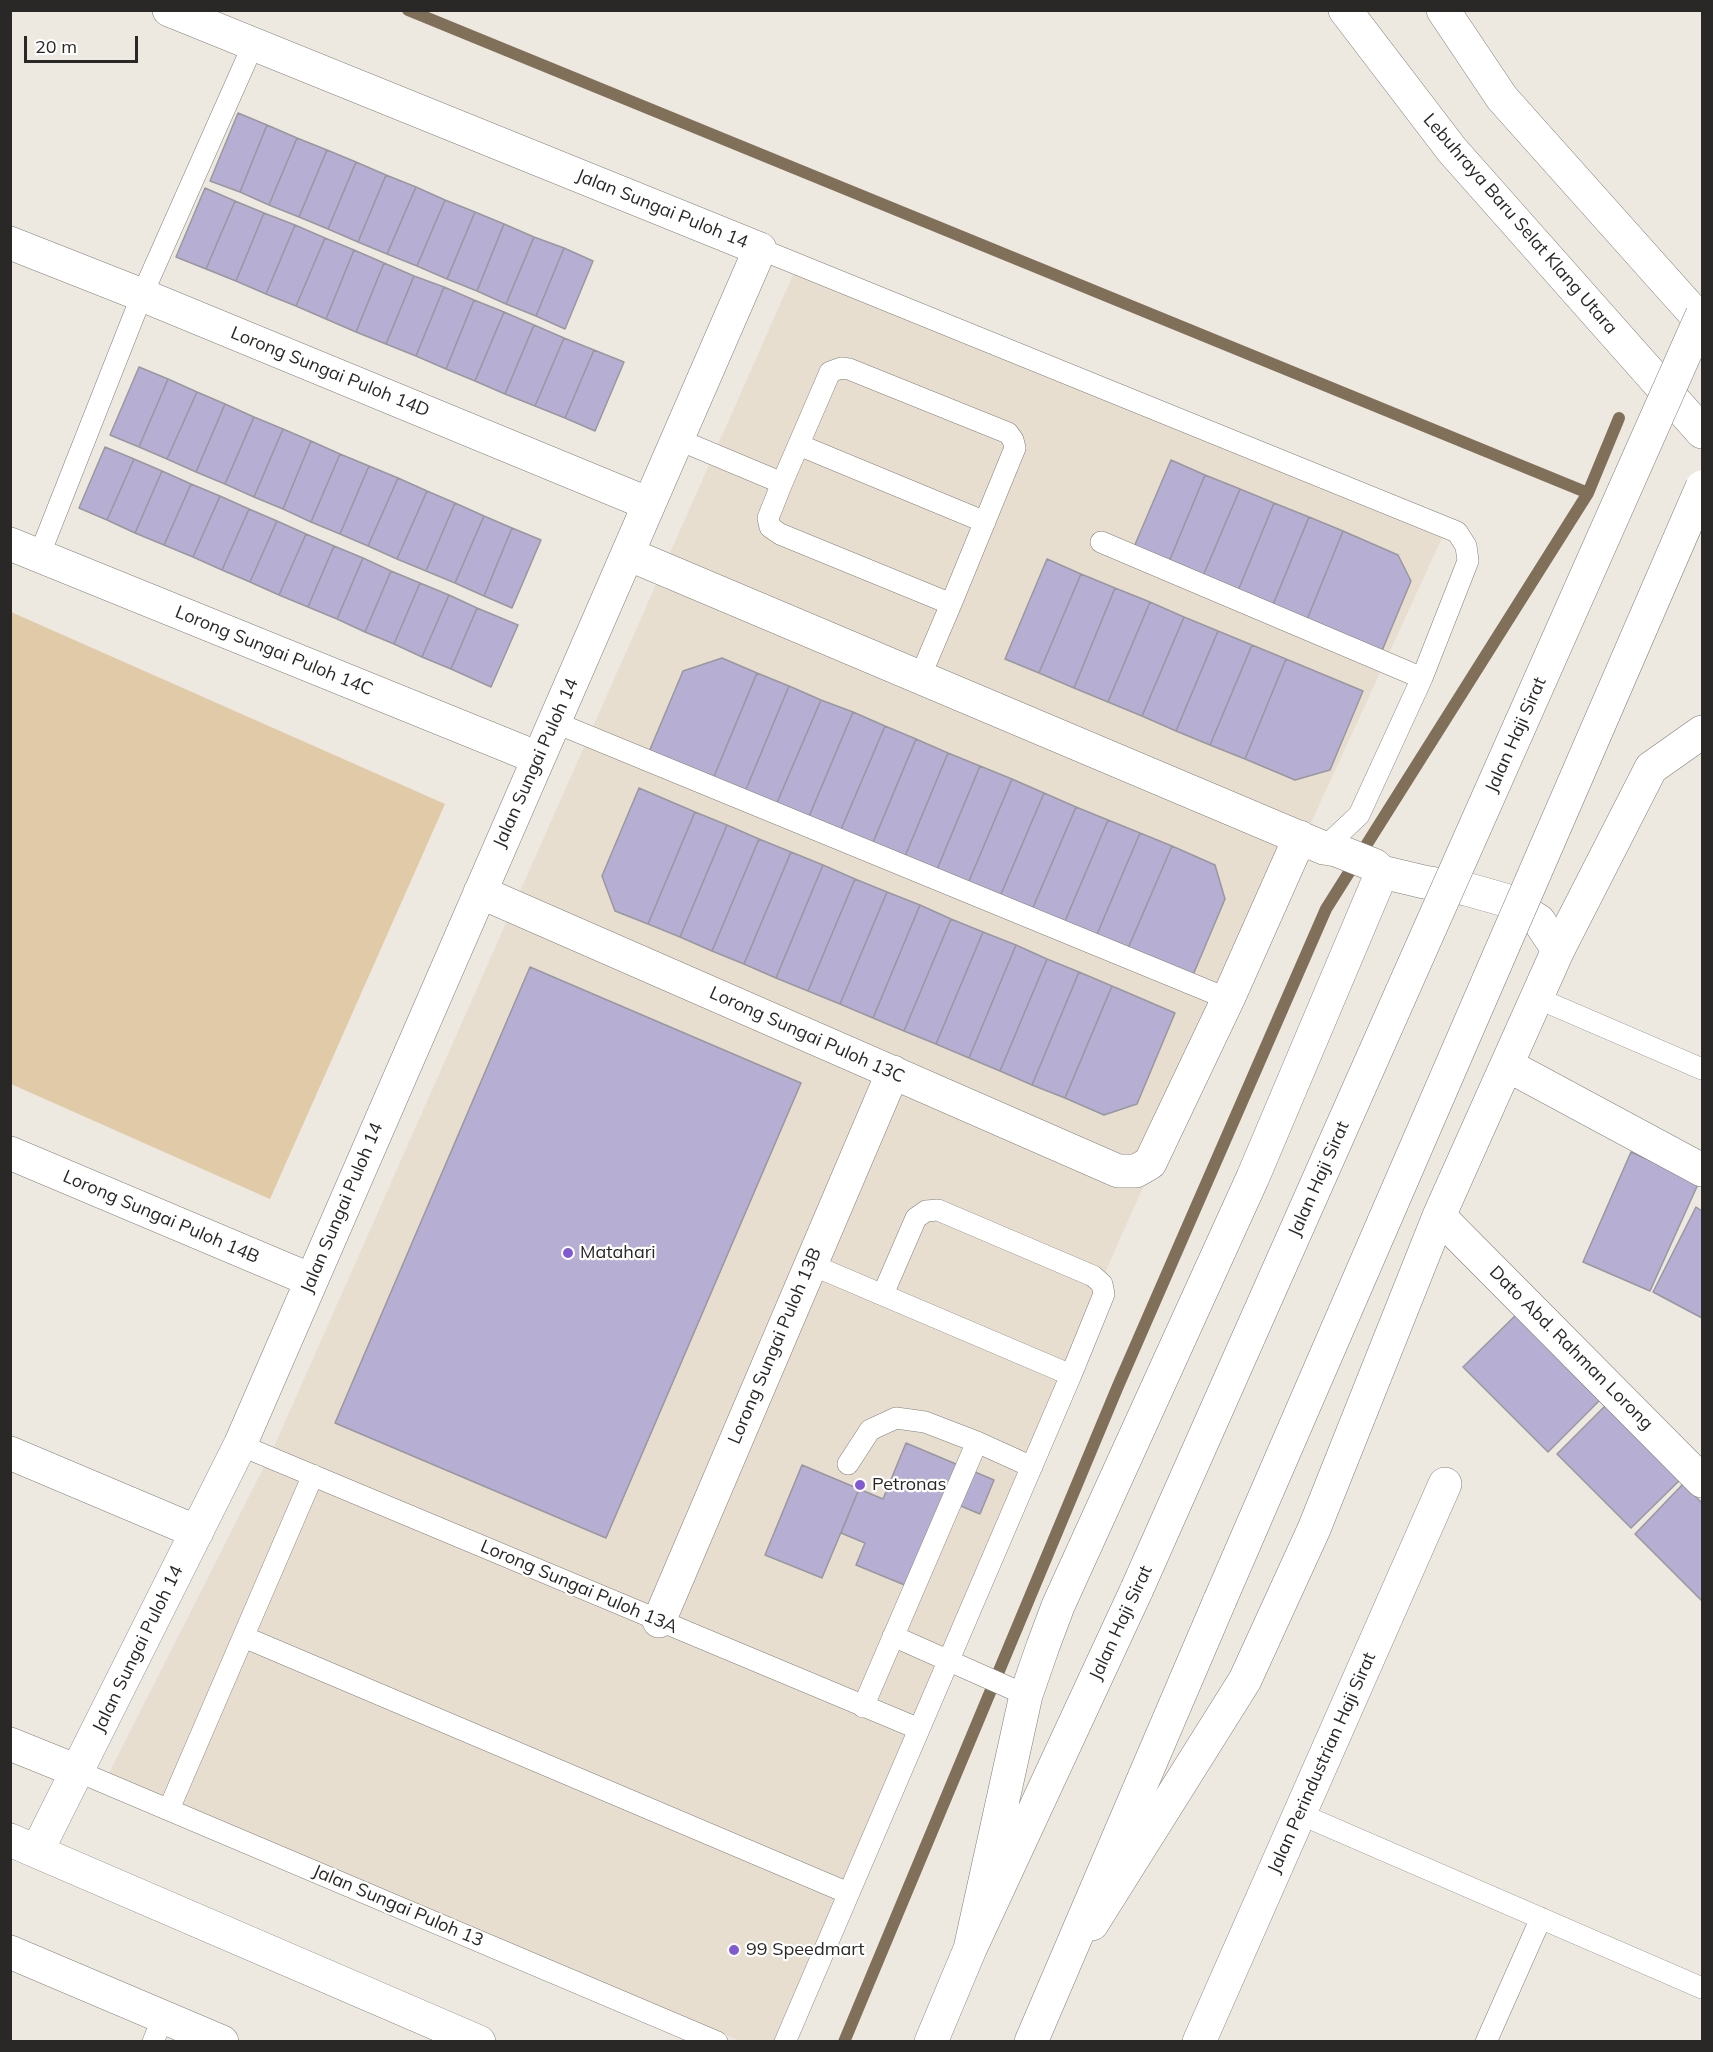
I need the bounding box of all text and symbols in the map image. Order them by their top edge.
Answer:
scale bar [27,24,141,62]
text: 20 m [35,35,77,58]
street label: Lebuhraya Baru Selat Klang Utara [1418,109,1622,339]
street label: Jalan Sungai Puloh 14 [573,165,751,253]
street label: Lorong Sungai Puloh 14D [227,322,433,422]
street label: Lorong Sungai Puloh 14C [172,601,376,701]
street label: Jalan Haji Sirat [1481,674,1551,796]
street label: Jalan Sungai Puloh 14 [489,675,583,851]
street label: Lorong Sungai Puloh 13C [706,982,908,1088]
street label: Jalan Haji Sirat [1284,1118,1354,1240]
street label: Jalan Sungai Puloh 14 [296,1119,388,1297]
street label: Lorong Sungai Puloh 14B [60,1166,262,1268]
place label: Matahari [580,1242,656,1264]
street label: Lorong Sungai Puloh 13B [724,1245,826,1447]
marker: Matahari [561,1246,575,1260]
street label: Dato Abd. Rahman Lorong [1485,1262,1657,1434]
place label: Petronas [872,1474,946,1496]
marker: Petronas [853,1478,867,1492]
street label: Lorong Sungai Puloh 13A [477,1536,681,1638]
street label: Jalan Sungai Puloh 14 [88,1562,188,1736]
street label: Jalan Haji Sirat [1085,1562,1157,1684]
street label: Jalan Perindustrian Haji Sirat [1263,1649,1381,1877]
street label: Jalan Sungai Puloh 13 [309,1860,487,1952]
place label: 99 Speedmart [746,1939,865,1961]
marker: 99 Speedmart [727,1943,741,1957]

